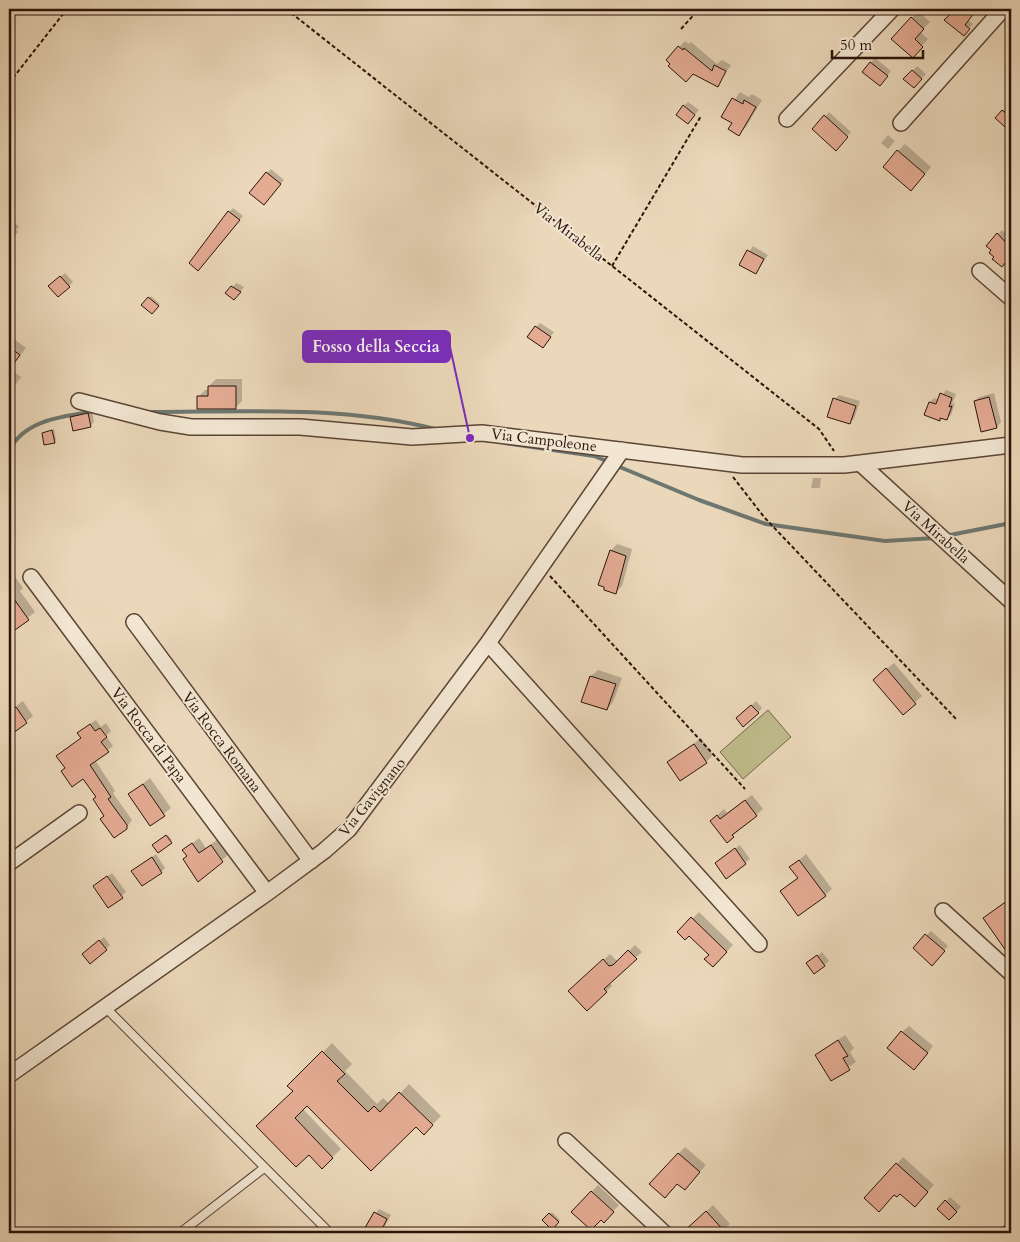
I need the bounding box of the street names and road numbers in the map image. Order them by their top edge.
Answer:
street label: Via Mirabella [529,198,609,266]
street label: Via Campoleone [490,424,598,456]
street label: Via Mirabella [898,496,975,568]
street label: Via Rocca di Papa [107,683,192,787]
street label: Via Rocca Romana [178,688,267,797]
street label: Via Gavignano [334,753,410,841]

